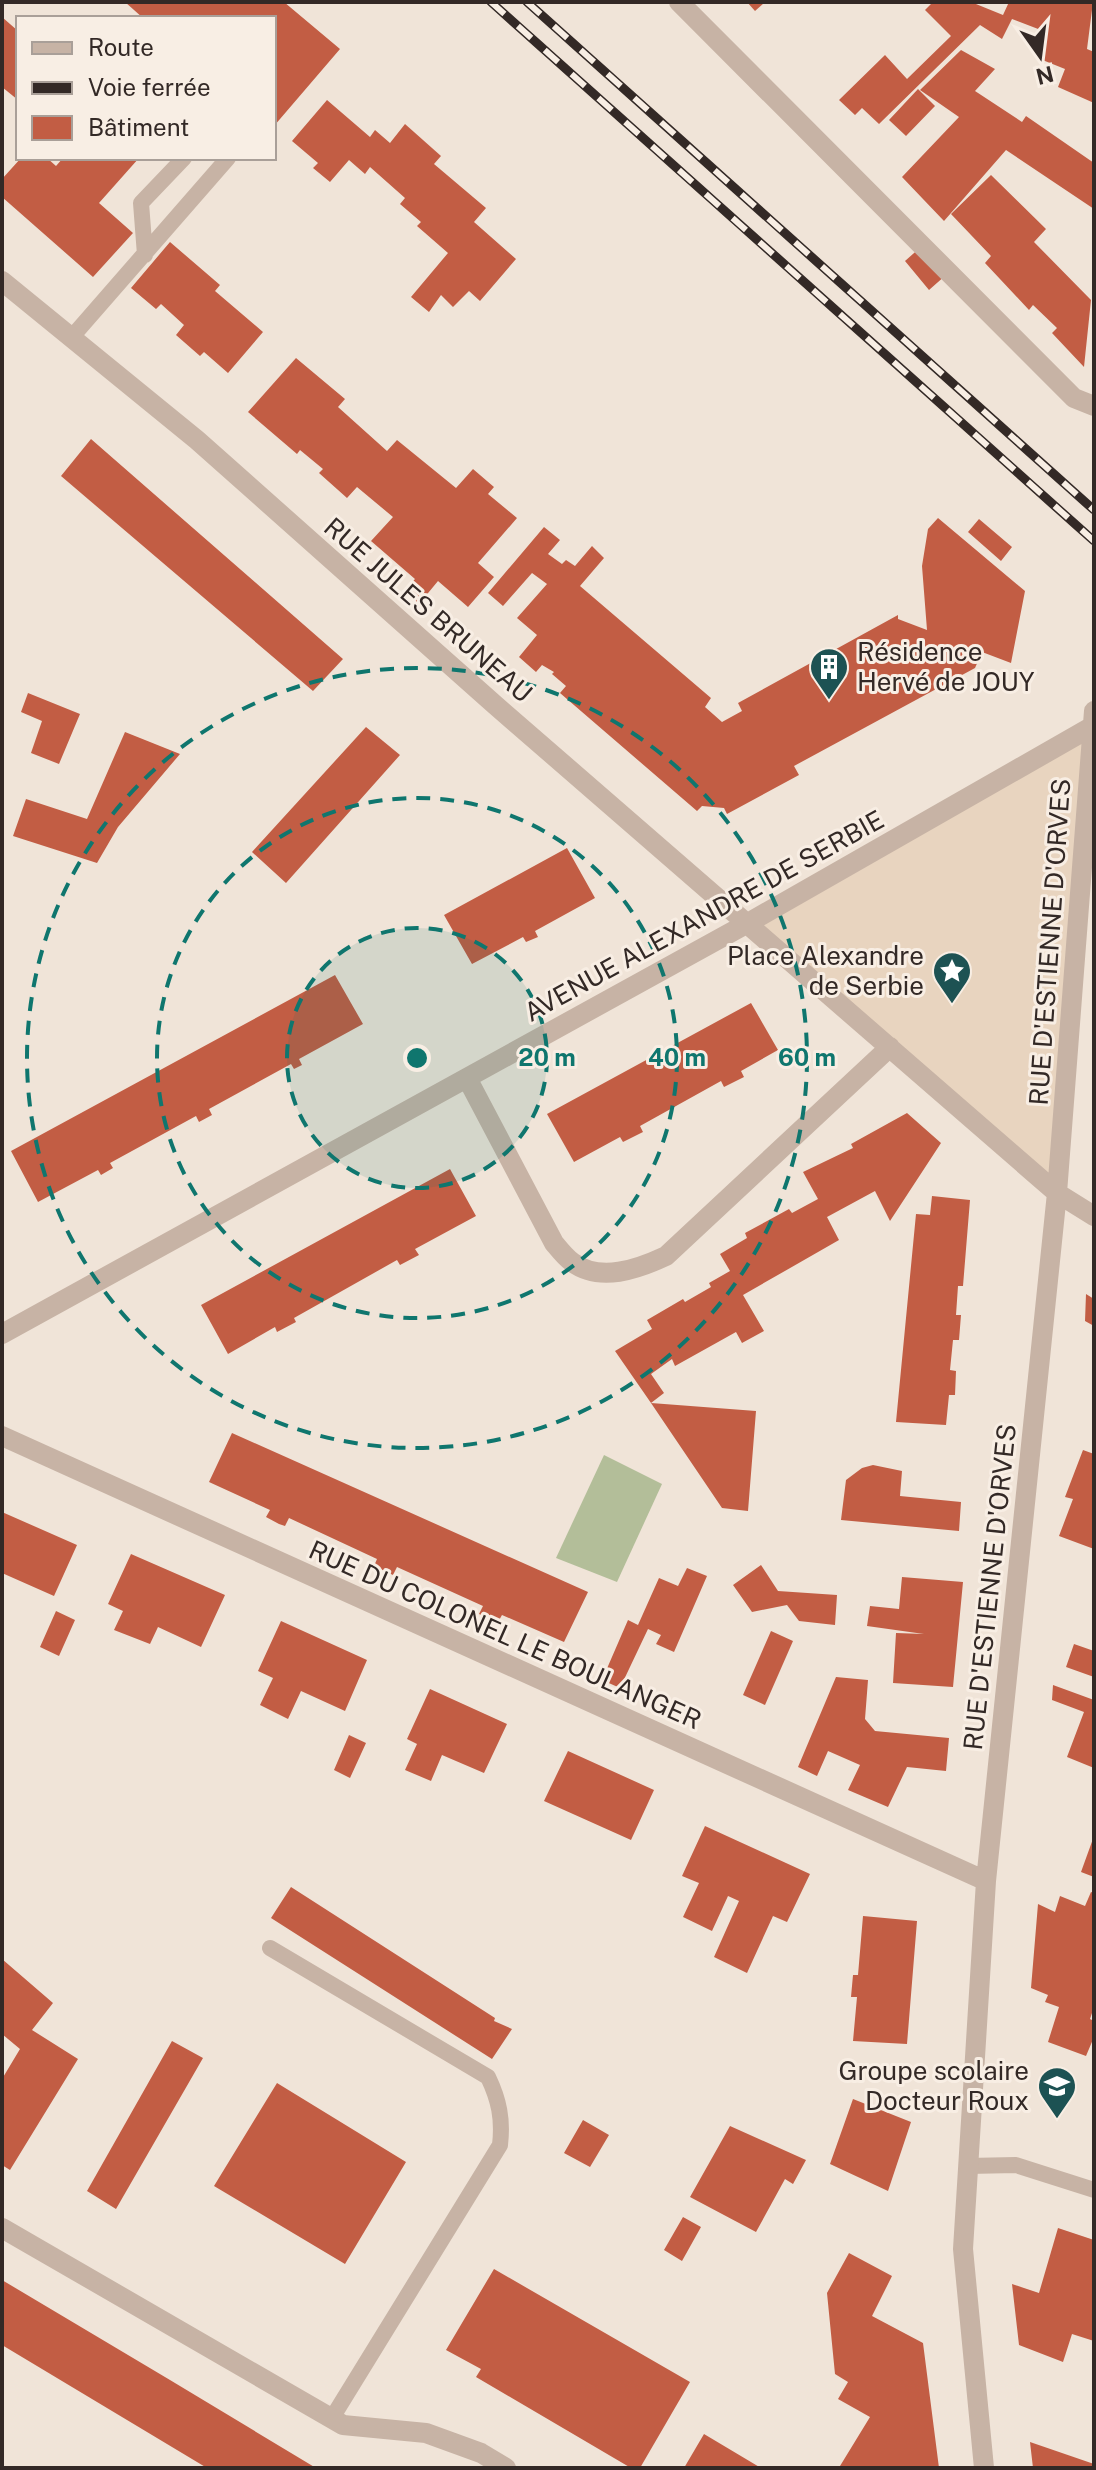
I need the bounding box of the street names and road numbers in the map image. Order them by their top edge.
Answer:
street label: RUE JULES BRUNEAU [318,511,539,708]
street label: RUE D'ESTIENNE D'ORVES [1023,777,1076,1107]
street label: AVENUE ALEXANDRE DE SERBIE [519,803,889,1028]
street label: RUE D'ESTIENNE D'ORVES [957,1422,1022,1752]
street label: RUE DU COLONEL LE BOULANGER [304,1534,706,1735]

